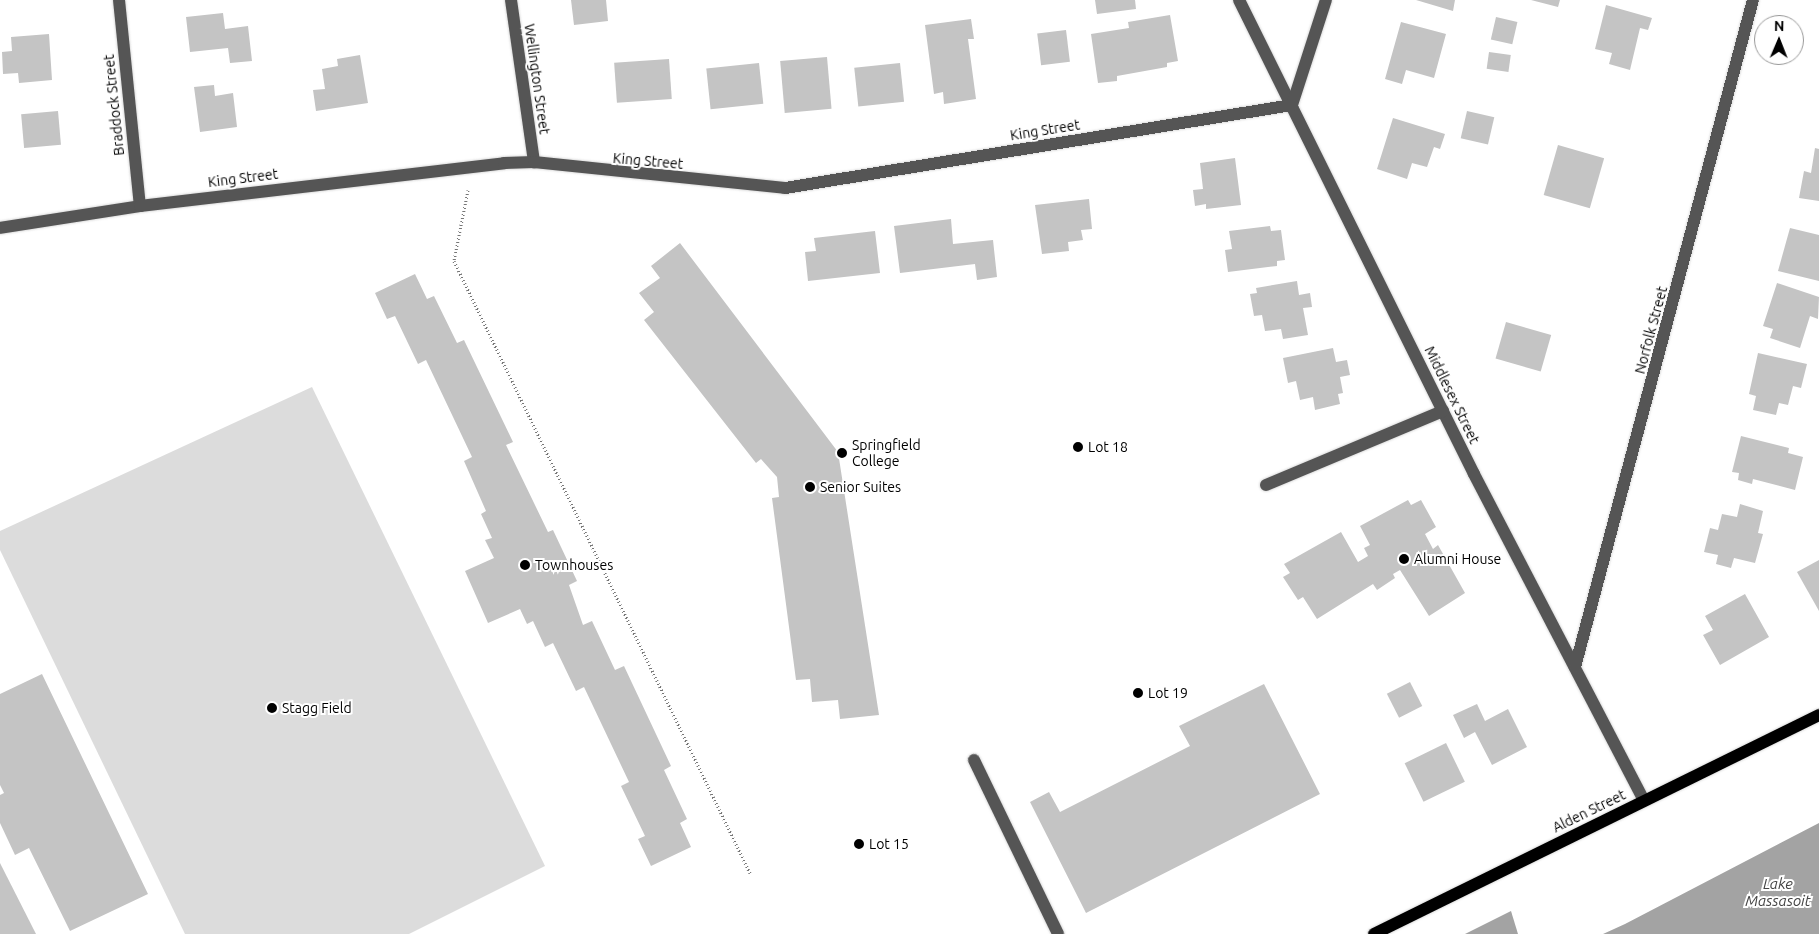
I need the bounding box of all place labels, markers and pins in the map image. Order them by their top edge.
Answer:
place label: Springfield College [852,437,921,470]
place label: Lot 18 [1088,439,1128,455]
marker: Lot 18 [1072,441,1084,453]
marker: Springfield College [836,447,848,459]
place label: Senior Suites [820,479,901,495]
marker: Senior Suites [804,481,816,493]
place label: Alumni House [1414,551,1501,567]
marker: Alumni House [1398,553,1410,565]
place label: Townhouses [535,557,613,573]
marker: Townhouses [519,559,531,571]
place label: Lot 19 [1148,685,1188,701]
marker: Lot 19 [1132,687,1144,699]
place label: Stagg Field [282,700,352,716]
marker: Stagg Field [266,702,278,714]
place label: Lot 15 [869,836,909,852]
marker: Lot 15 [853,838,865,850]

